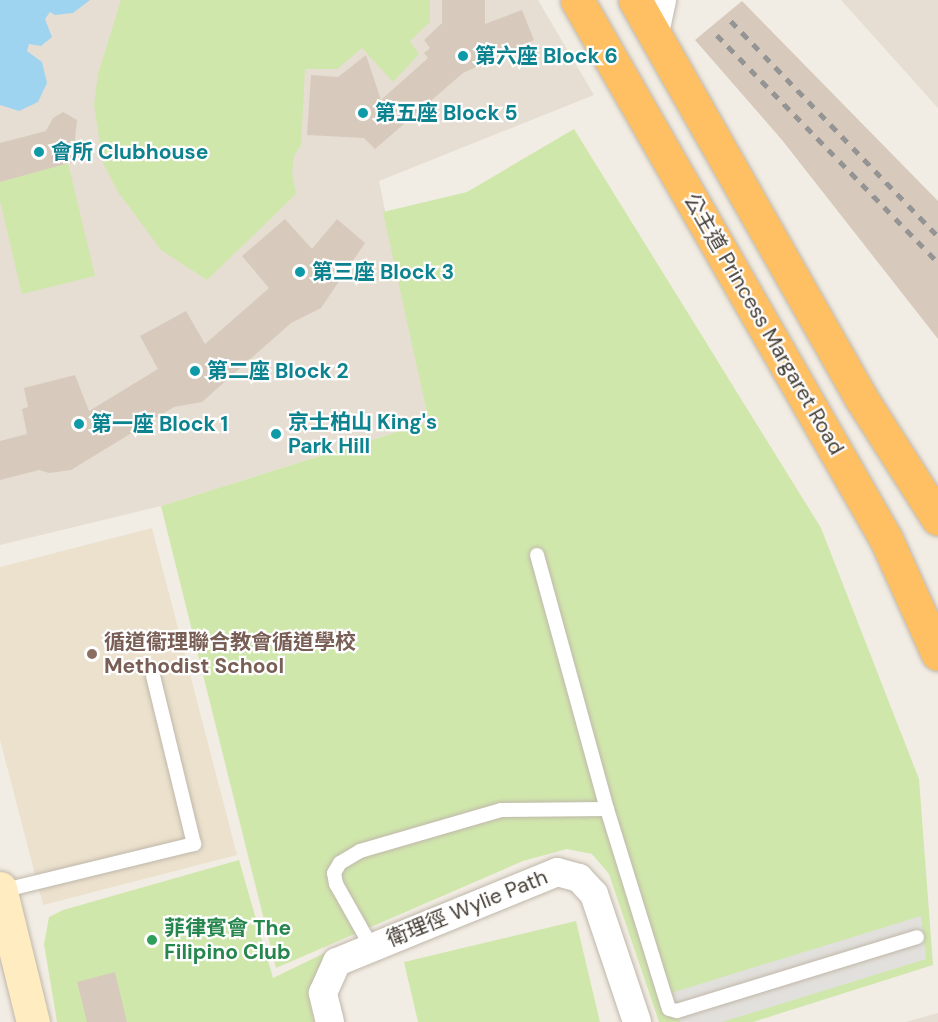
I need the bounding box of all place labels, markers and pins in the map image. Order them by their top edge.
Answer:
place label: 第六座 Block 6 [475,43,618,69]
marker: 第六座 Block 6 [456,49,470,63]
place label: 第五座 Block 5 [375,100,518,126]
marker: 第五座 Block 5 [356,106,370,120]
place label: 會所 Clubhouse [51,139,208,165]
marker: 會所 Clubhouse [32,145,46,159]
place label: 第三座 Block 3 [312,259,454,285]
marker: 第三座 Block 3 [293,265,307,279]
place label: 第二座 Block 2 [207,358,349,384]
marker: 第二座 Block 2 [188,364,202,378]
place label: 京士柏山 King's Park Hill [288,409,437,459]
place label: 第一座 Block 1 [91,411,228,437]
marker: 第一座 Block 1 [72,417,86,431]
marker: 京士柏山 King's Park Hill [269,427,283,441]
place label: 循道衞理聯合教會循道學校 Methodist School [104,629,356,679]
marker: 循道衞理聯合教會循道學校 Methodist School [85,647,99,661]
place label: 菲律賓會 The Filipino Club [164,915,291,965]
marker: 菲律賓會 The Filipino Club [145,933,159,947]

